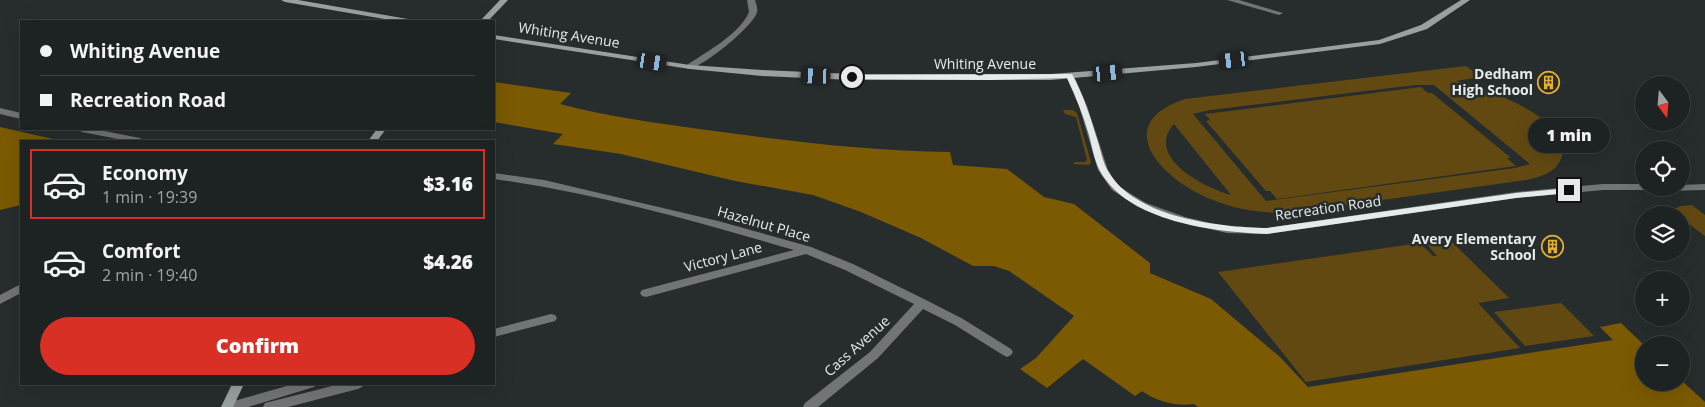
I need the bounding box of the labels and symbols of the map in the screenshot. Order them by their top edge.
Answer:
street label: Whiting Avenue [517,17,621,52]
car [1218,51,1249,69]
car [636,52,667,72]
street label: Whiting Avenue [934,54,1036,73]
car [1092,64,1123,82]
place label: Dedham High School [1452,64,1533,99]
route start [841,66,863,88]
car [800,68,831,84]
building icon: Dedham High School [1537,70,1561,94]
north arrow [1635,76,1690,131]
callout: 1 min [1528,118,1610,152]
route end [1558,179,1580,201]
street label: Recreation Road [1274,191,1382,224]
street label: Hazelnut Place [715,201,813,246]
place label: Avery Elementary School [1412,229,1536,264]
building icon: Avery Elementary School [1540,235,1564,259]
street label: Victory Lane [682,237,764,276]
street label: Cass Avenue [820,311,894,380]

